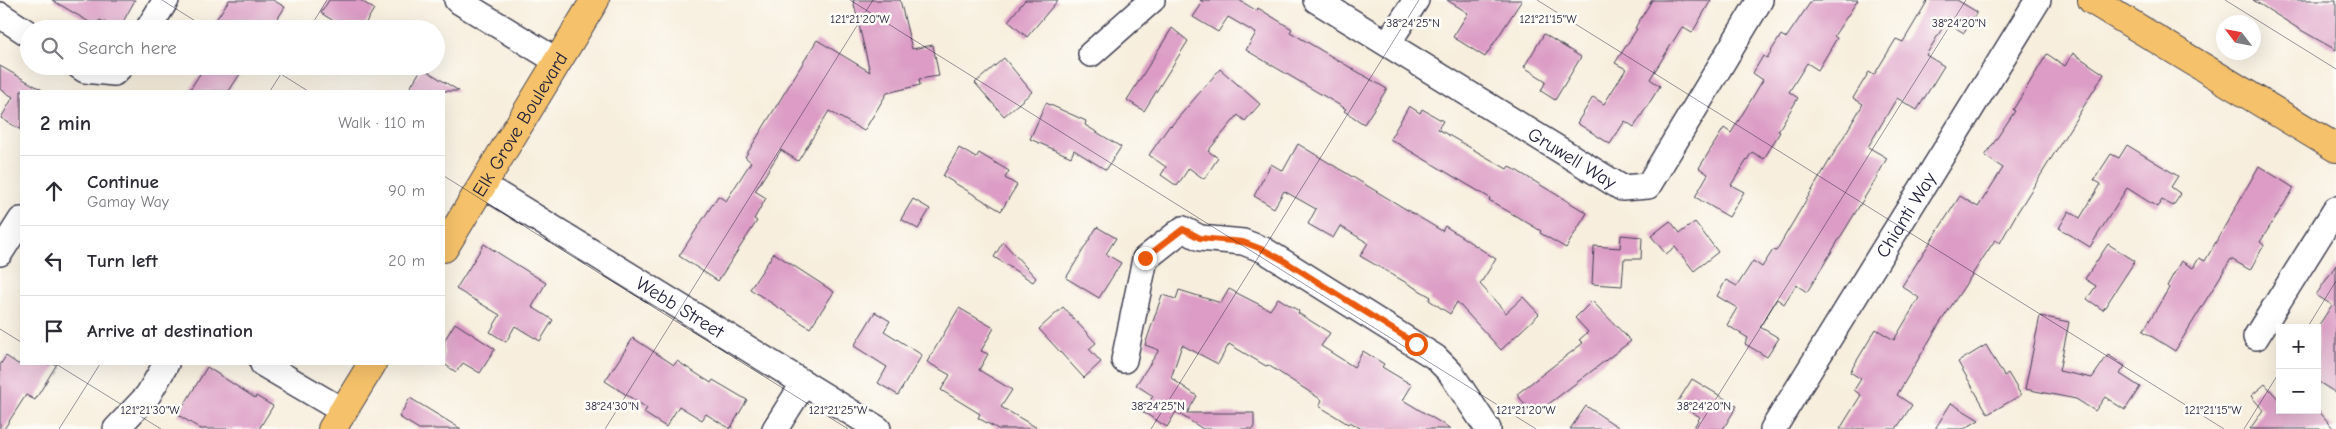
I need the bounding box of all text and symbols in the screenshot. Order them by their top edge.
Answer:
text: 121°21'20"W [830,12,890,26]
text: 121°21'15"W [1519,12,1577,26]
north arrow [2216,15,2261,60]
text: 38°24'25"N [1386,16,1440,30]
text: 38°24'20"N [1932,16,1986,30]
search box [20,20,445,75]
icon: search [38,34,66,62]
text: Search here [78,37,177,59]
street label: Elk Grove Boulevard [468,48,573,201]
text: 2 min [40,111,91,135]
text: Walk · 110 m [338,114,425,132]
street label: Gruwell Way [1524,123,1621,194]
street label: Chianti Way [1872,168,1941,262]
text: Continue [87,171,159,193]
icon: ahead [40,177,68,205]
text: 90 m [388,182,425,200]
text: Gamay Way [87,193,169,211]
icon: left [40,247,68,275]
route end [1134,247,1157,270]
text: Turn left [87,250,158,272]
text: 20 m [388,252,425,270]
street label: Webb Street [632,272,728,343]
icon: arrive [40,317,68,345]
text: Arrive at destination [87,320,253,342]
map controls [2276,324,2321,414]
button: + [2276,324,2321,369]
route start [1405,333,1428,356]
button: − [2276,369,2321,414]
text: 38°24'30"N [585,399,639,413]
text: 38°24'25"N [1131,399,1185,413]
text: 38°24'20"N [1677,399,1731,413]
text: 121°21'30"W [120,403,180,417]
text: 121°21'25"W [809,403,868,417]
text: 121°21'20"W [1496,403,1556,417]
text: 121°21'15"W [2184,403,2242,417]

